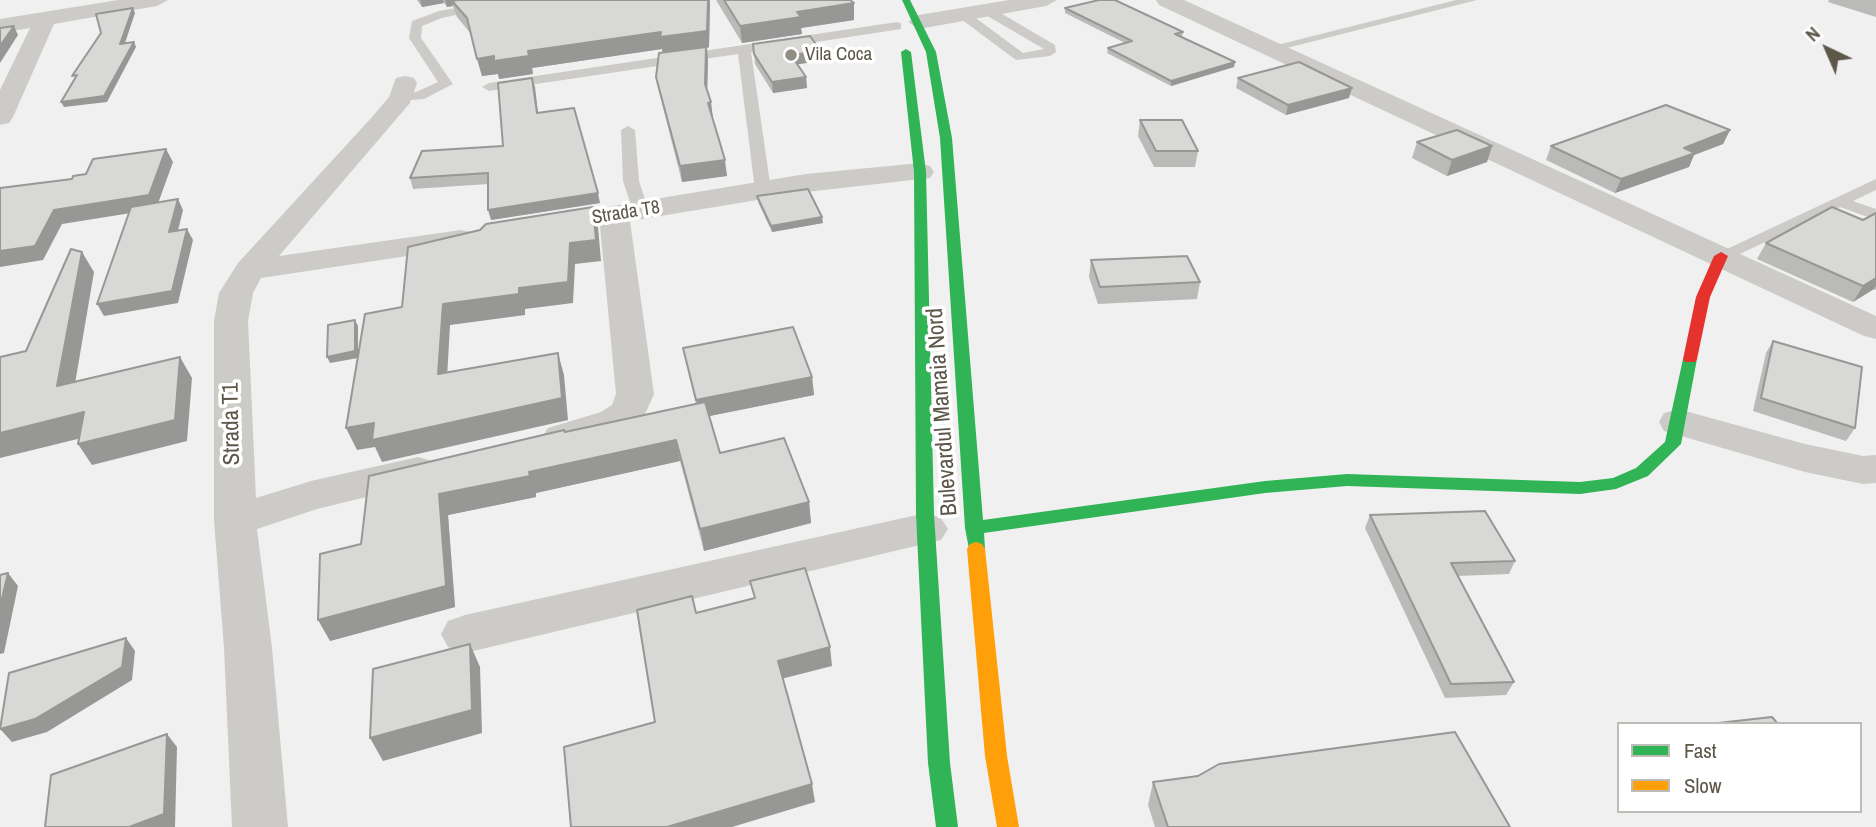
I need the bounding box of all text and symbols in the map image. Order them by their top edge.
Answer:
north arrow [1792,14,1862,84]
text: N [1799,21,1825,47]
place label: Vila Coca [805,44,872,66]
marker: Vila Coca [783,47,799,63]
street label: Strada T8 [590,196,662,230]
street label: Bulevardul Mamaia Nord [922,307,964,517]
street label: Strada T1 [217,382,247,466]
legend [1617,722,1862,813]
text: Fast [1684,736,1717,765]
text: Slow [1684,771,1721,800]

